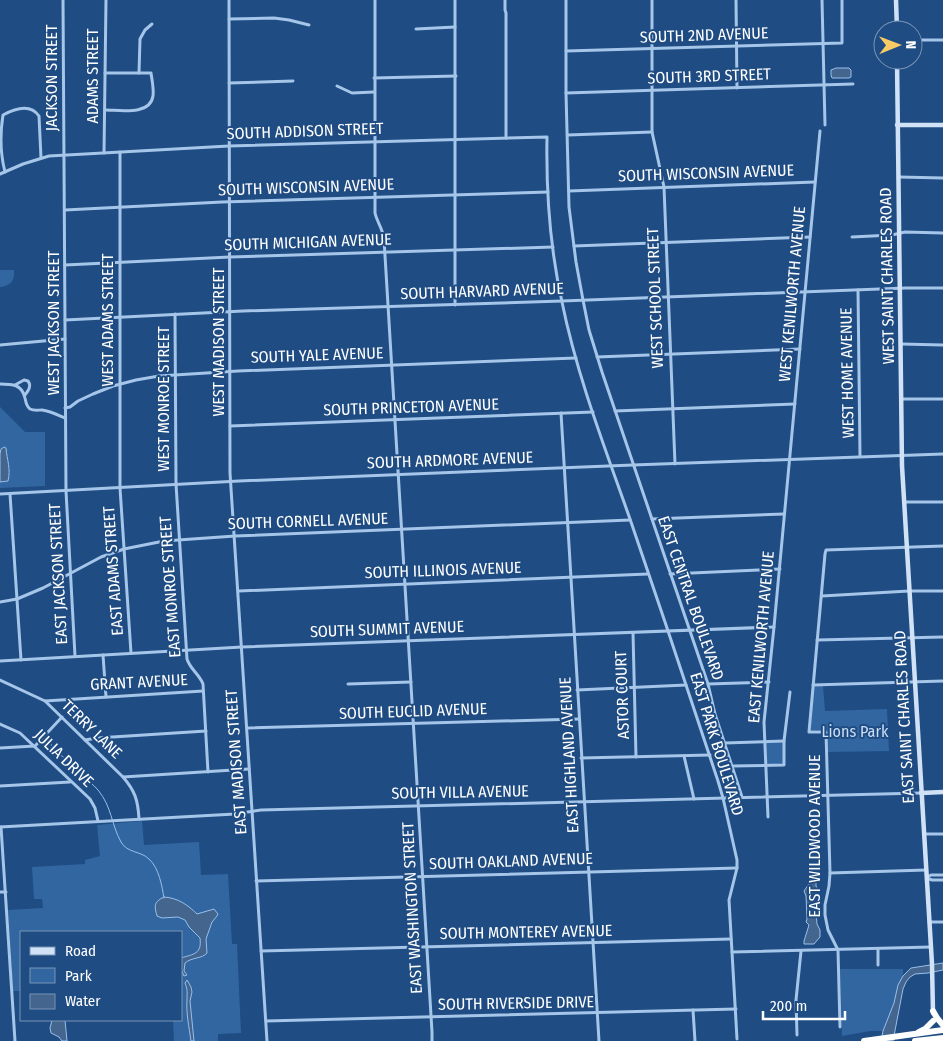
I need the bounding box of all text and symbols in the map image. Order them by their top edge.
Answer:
north arrow [873,20,923,70]
street label: SOUTH 2ND AVENUE [639,23,769,47]
street label: JACKSON STREET [42,24,61,131]
street label: ADAMS STREET [83,28,102,123]
text: N [902,40,919,49]
street label: SOUTH 3RD STREET [647,64,772,88]
street label: SOUTH ADDISON STREET [226,119,384,143]
street label: SOUTH WISCONSIN AVENUE [618,160,794,186]
street label: SOUTH WISCONSIN AVENUE [218,174,394,200]
street label: WEST SAINT CHARLES ROAD [876,187,898,365]
street label: WEST KENILWORTH AVENUE [775,205,809,383]
street label: WEST SCHOOL STREET [643,227,667,369]
street label: SOUTH MICHIGAN AVENUE [224,230,392,254]
street label: WEST JACKSON STREET [44,250,63,395]
street label: WEST ADAMS STREET [98,253,117,387]
street label: WEST MADISON STREET [209,267,228,416]
street label: SOUTH HARVARD AVENUE [400,279,564,303]
street label: WEST HOME AVENUE [836,307,858,439]
street label: WEST MONROE STREET [154,326,173,472]
street label: SOUTH YALE AVENUE [250,343,384,367]
street label: SOUTH PRINCETON AVENUE [323,394,499,420]
street label: SOUTH ARDMORE AVENUE [367,448,533,472]
street label: EAST JACKSON STREET [45,502,71,645]
street label: EAST ADAMS STREET [99,505,127,636]
street label: SOUTH CORNELL AVENUE [227,509,389,533]
street label: EAST CENTRAL BOULEVARD [654,513,728,683]
street label: EAST MONROE STREET [156,515,184,658]
street label: EAST KENILWORTH AVENUE [744,550,778,724]
street label: SOUTH ILLINOIS AVENUE [364,558,522,582]
street label: SOUTH SUMMIT AVENUE [310,617,464,641]
street label: EAST SAINT CHARLES ROAD [890,630,918,804]
street label: ASTOR COURT [611,650,633,740]
street label: GRANT AVENUE [90,670,188,694]
street label: EAST PARK BOULEVARD [686,670,748,818]
street label: EAST HIGHLAND AVENUE [555,677,583,833]
street label: EAST MADISON STREET [221,688,251,835]
street label: TERRY LANE [58,696,126,762]
street label: SOUTH EUCLID AVENUE [339,699,487,723]
park label: Lions Park [822,722,889,741]
street label: JULIA DRIVE [30,725,98,791]
street label: EAST WILDWOOD AVENUE [805,755,824,917]
street label: SOUTH VILLA AVENUE [391,781,529,803]
street label: EAST WASHINGTON STREET [398,821,426,994]
street label: SOUTH OAKLAND AVENUE [429,849,593,873]
street label: SOUTH MONTEREY AVENUE [440,921,612,943]
legend [20,931,182,1021]
text: Road [65,942,96,960]
text: Park [65,967,92,985]
scale bar [763,988,846,1020]
text: Water [65,992,101,1010]
street label: SOUTH RIVERSIDE DRIVE [438,992,594,1014]
text: 200 m [770,997,807,1015]

